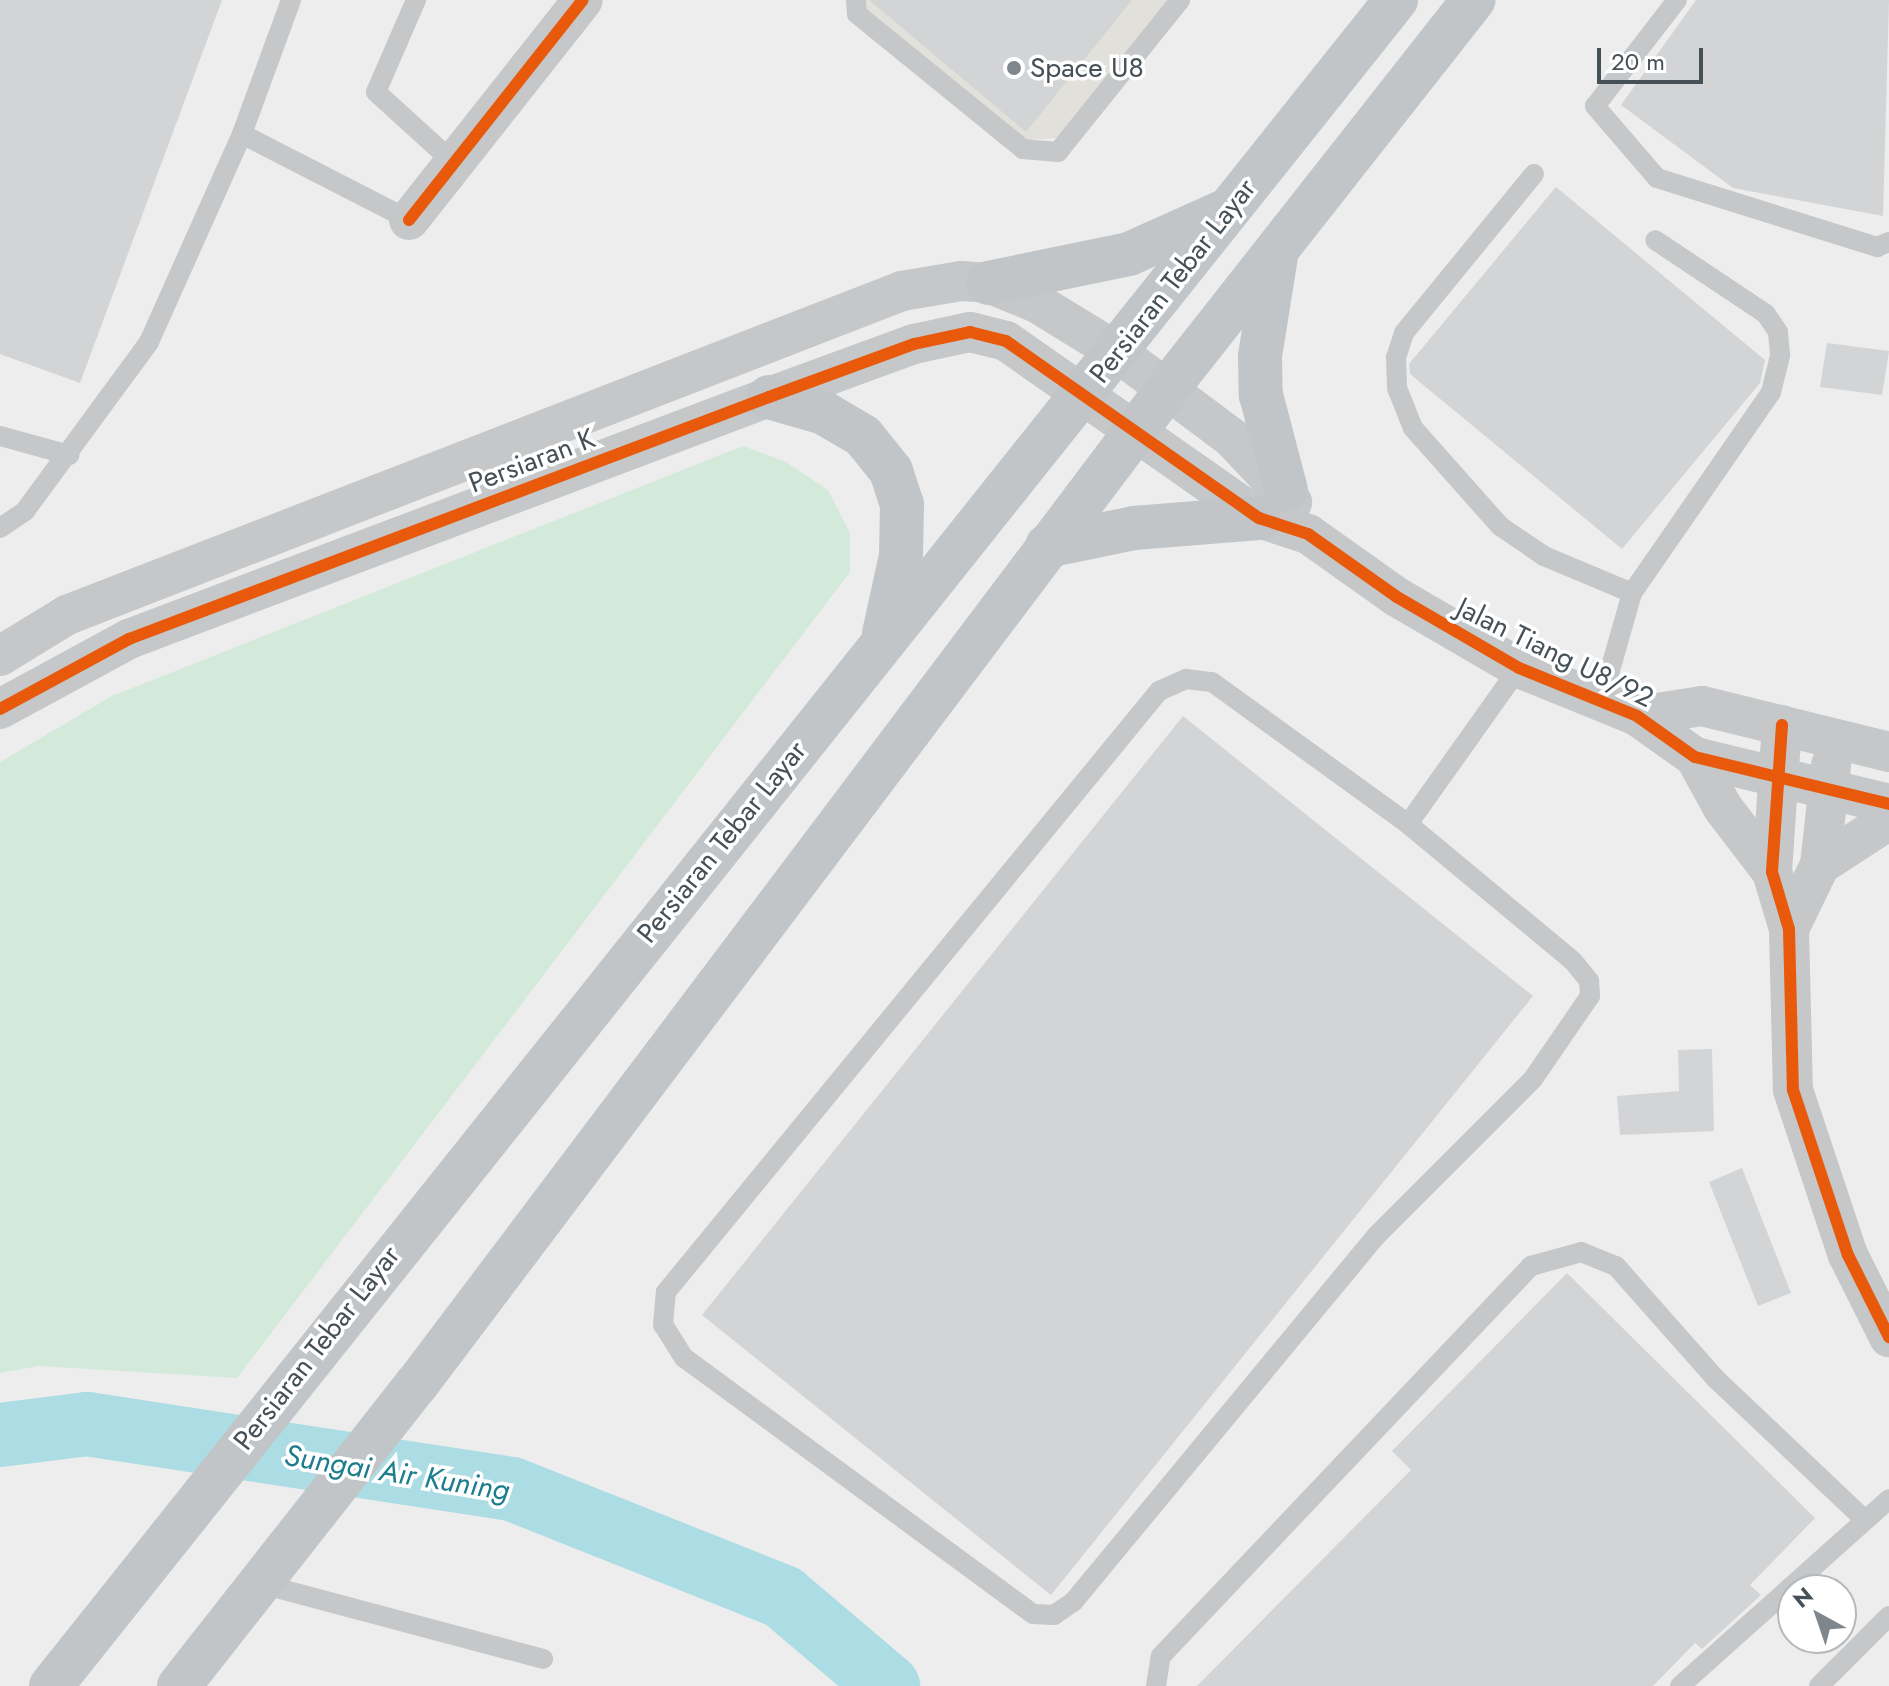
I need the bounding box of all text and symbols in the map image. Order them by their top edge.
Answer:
scale bar [1601,32,1707,82]
text: 20 m [1611,44,1665,79]
place label: Space U8 [1030,51,1144,85]
marker: Space U8 [1005,59,1023,77]
street label: Persiaran Tebar Layar [1083,172,1263,390]
street label: Persiaran K [464,422,600,500]
street label: Jalan Tiang U8/92 [1451,591,1659,715]
street label: Persiaran Tebar Layar [630,734,814,950]
street label: Persiaran Tebar Layar [227,1239,407,1457]
water label: Sungai Air Kuning [282,1437,512,1509]
north arrow [1777,1574,1857,1654]
text: N [1786,1579,1820,1615]

